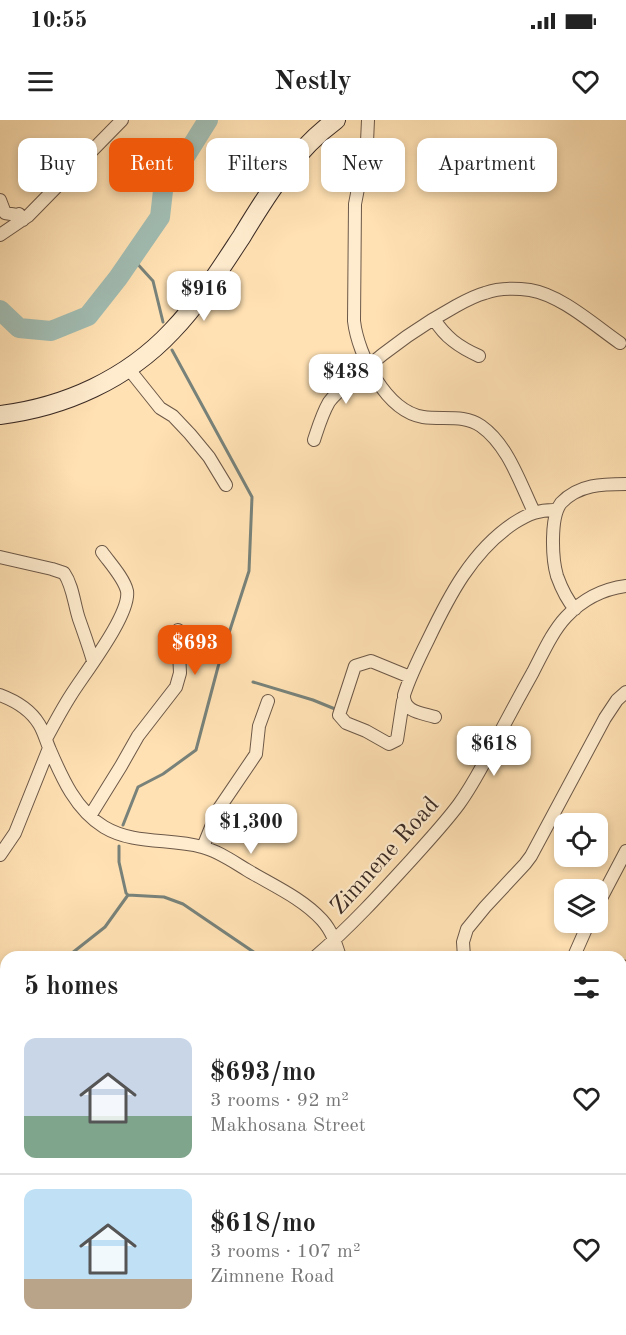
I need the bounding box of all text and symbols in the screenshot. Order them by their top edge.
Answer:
text: 10:55 [30,10,87,32]
icon: menu [24,65,57,98]
icon: heart [569,65,602,98]
text: Nestly [274,68,352,95]
chip: Buy [18,138,97,192]
chip: Rent [109,138,194,192]
chip: Filters [206,138,309,192]
chip: New [321,138,405,192]
chip: Apartment [417,138,557,192]
pin: $916 [168,271,240,322]
text: $916 [181,280,227,300]
pin: $438 [310,354,382,405]
text: $438 [323,363,369,383]
pin: $693 [159,625,231,676]
text: $693 [172,634,218,654]
pin: $618 [458,726,530,777]
text: $618 [471,735,517,755]
street label: Zimnene Road [327,793,444,920]
pin: $1,300 [202,804,300,855]
text: $1,300 [219,813,283,833]
map controls [554,813,608,933]
button: locate [554,813,608,867]
button: layers [554,879,608,933]
icon: filters [570,971,603,1004]
text: 5 homes [24,974,118,1000]
text: $693/mo [210,1060,316,1086]
icon: home [72,1062,144,1134]
icon: heart [570,1082,603,1115]
text: 3 rooms · 92 m² [210,1091,349,1111]
text: Makhosana Street [210,1116,366,1136]
text: $618/mo [210,1211,316,1237]
icon: home [72,1213,144,1285]
icon: heart [570,1233,603,1266]
text: 3 rooms · 107 m² [210,1242,360,1262]
text: Zimnene Road [210,1267,334,1287]

